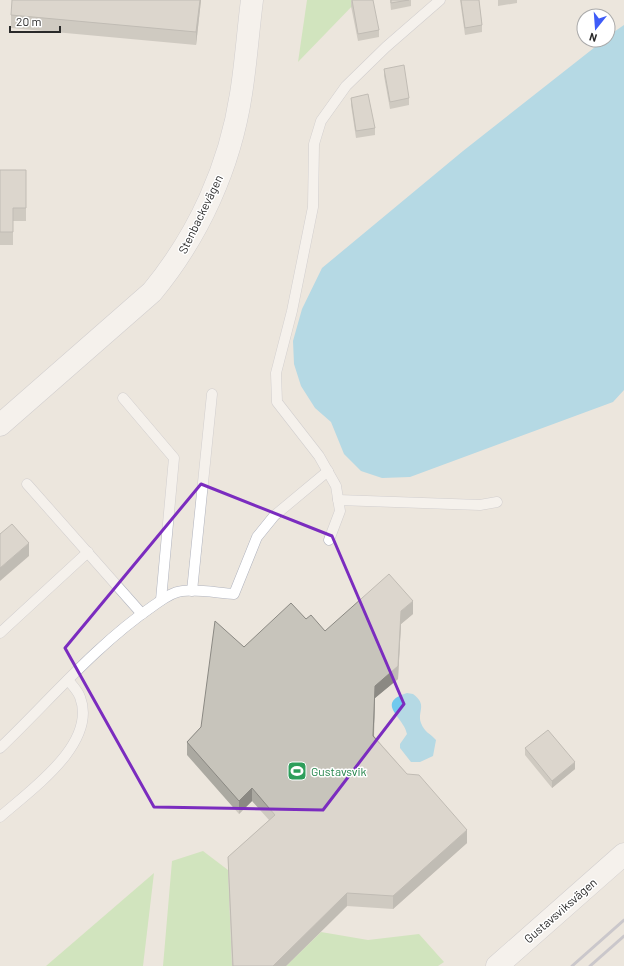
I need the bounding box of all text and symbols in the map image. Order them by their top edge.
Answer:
scale bar [10,8,60,34]
north arrow [576,8,616,48]
text: 20 m [16,14,42,28]
text: N [588,31,598,45]
street label: Stenbackevägen [175,172,225,256]
sports icon: Gustavsvik [286,760,308,782]
place label: Gustavsvik [311,764,366,778]
street label: Gustavsviksvägen [521,875,599,945]

